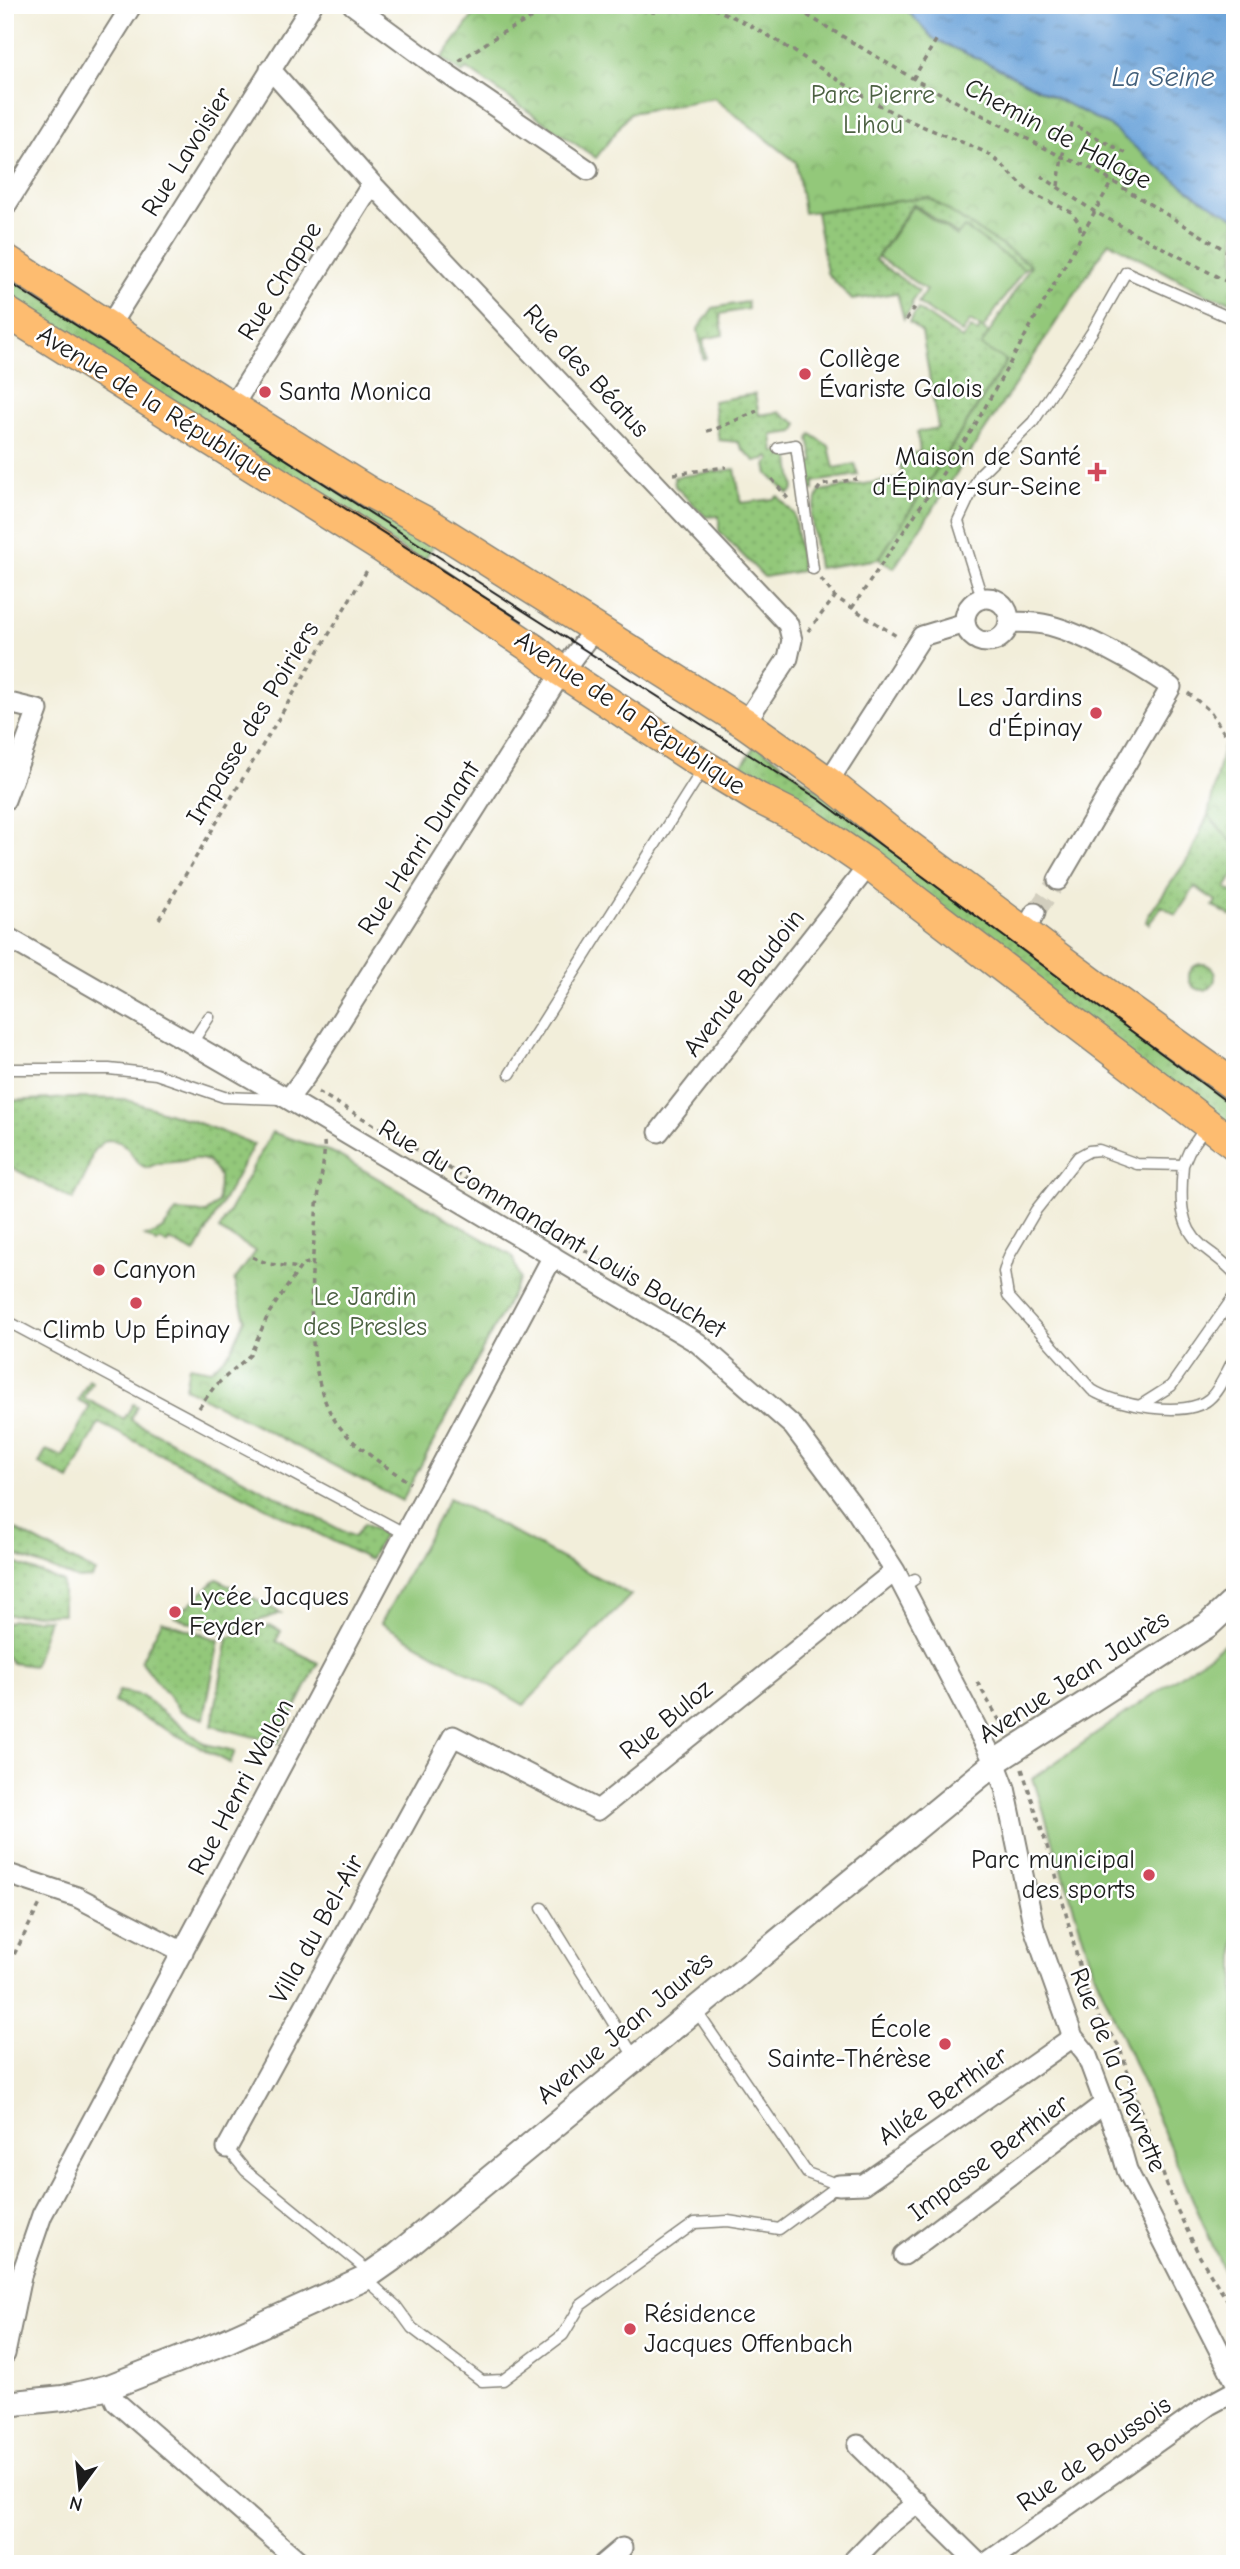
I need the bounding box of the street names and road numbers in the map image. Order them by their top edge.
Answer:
street label: Chemin de Halage [960,72,1156,196]
street label: Rue Lavoisier [135,81,239,222]
street label: Rue Chappe [232,216,328,346]
street label: Rue des Béatus [517,298,655,444]
street label: Avenue de la République [32,319,278,489]
street label: Impasse des Poiriers [180,616,326,830]
street label: Avenue de la République [509,625,751,801]
street label: Rue Henri Dunant [352,754,487,940]
street label: Avenue Baudoin [677,903,811,1063]
street label: Rue du Commandant Louis Bouchet [373,1113,732,1346]
street label: Avenue Jean Jaurès [973,1604,1175,1750]
street label: Rue Buloz [614,1674,718,1766]
street label: Rue Henri Wallon [182,1694,300,1880]
street label: Villa du Bel-Air [264,1849,371,2009]
street label: Avenue Jean Jaurès [531,1945,719,2111]
street label: Rue de la Chevrette [1063,1964,1173,2176]
street label: Allée Berthier [872,2040,1014,2152]
street label: Impasse Berthier [903,2088,1075,2228]
street label: Rue de Boussois [1011,2390,1177,2518]

